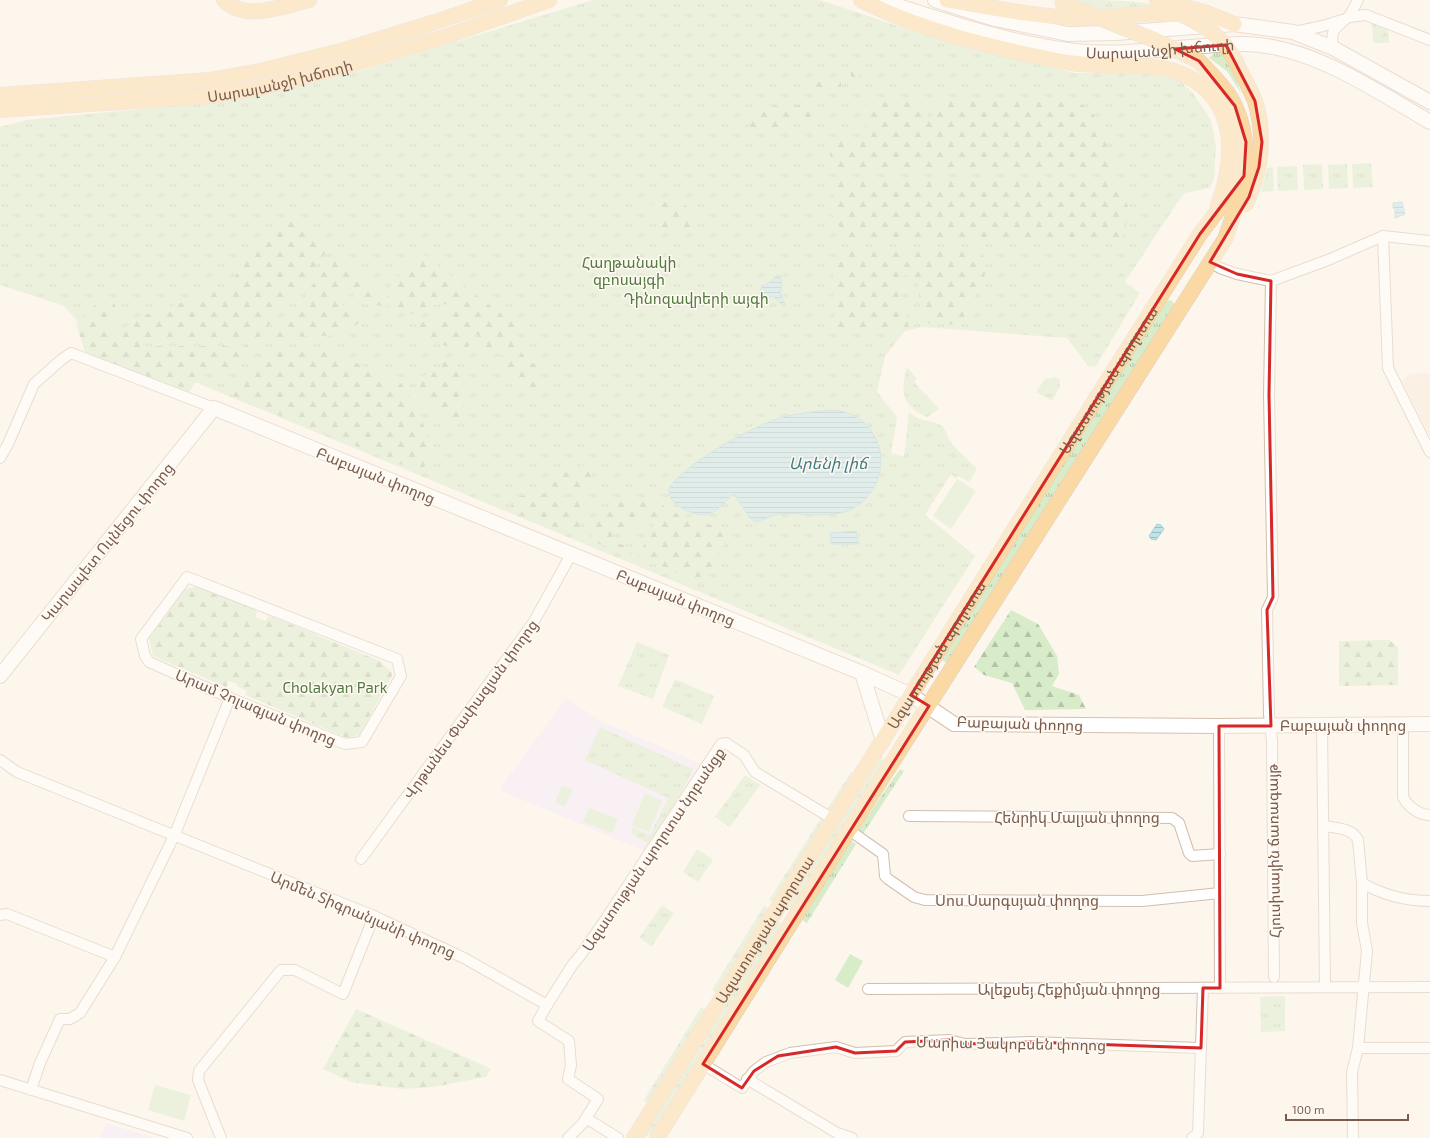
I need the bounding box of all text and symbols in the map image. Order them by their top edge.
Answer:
street label: Սարալանջի խճուղի [1085,35,1235,63]
street label: Սարալանջի խճուղի [206,56,355,106]
park label: Հաղթանակի զբոսայգի [582,253,676,289]
park label: Դինոզավրերի այգի [623,289,769,308]
street label: Ազատության պողոտա [1055,303,1161,457]
street label: Բաբայան փողոց [314,443,438,508]
water label: Արենի լիճ [789,453,870,473]
street label: Կարապետ Ուլնեցու փողոց [37,459,178,626]
street label: Բաբայան փողոց [614,565,738,630]
street label: Ազատության պողոտա [883,577,989,732]
street label: Վրթանես Փափազյան փողոց [399,616,542,803]
street label: Արամ Չոլագյան փողոց [172,665,339,750]
park label: Cholakyan Park [283,678,388,696]
street label: Բաբայան փողոց [956,712,1084,735]
street label: Բաբայան փողոց [1280,716,1406,735]
street label: Ազատության պողոտա նրբանցք [578,744,729,955]
street label: Հյուսիսային ճառագայթ [1262,763,1285,938]
street label: Հենրիկ Մալյան փողոց [994,808,1160,827]
street label: Ազատության պողոտա [711,852,817,1007]
street label: Արմեն Տիգրանյանի փողոց [267,867,458,962]
street label: Սոս Սարգսյան փողոց [935,891,1099,910]
street label: Ալեքսեյ Հեքիմյան փողոց [977,980,1161,999]
street label: Մարիա Յակոբսեն փողոց [916,1032,1106,1055]
scale bar [1286,1096,1408,1122]
text: 100 m [1292,1102,1324,1116]

